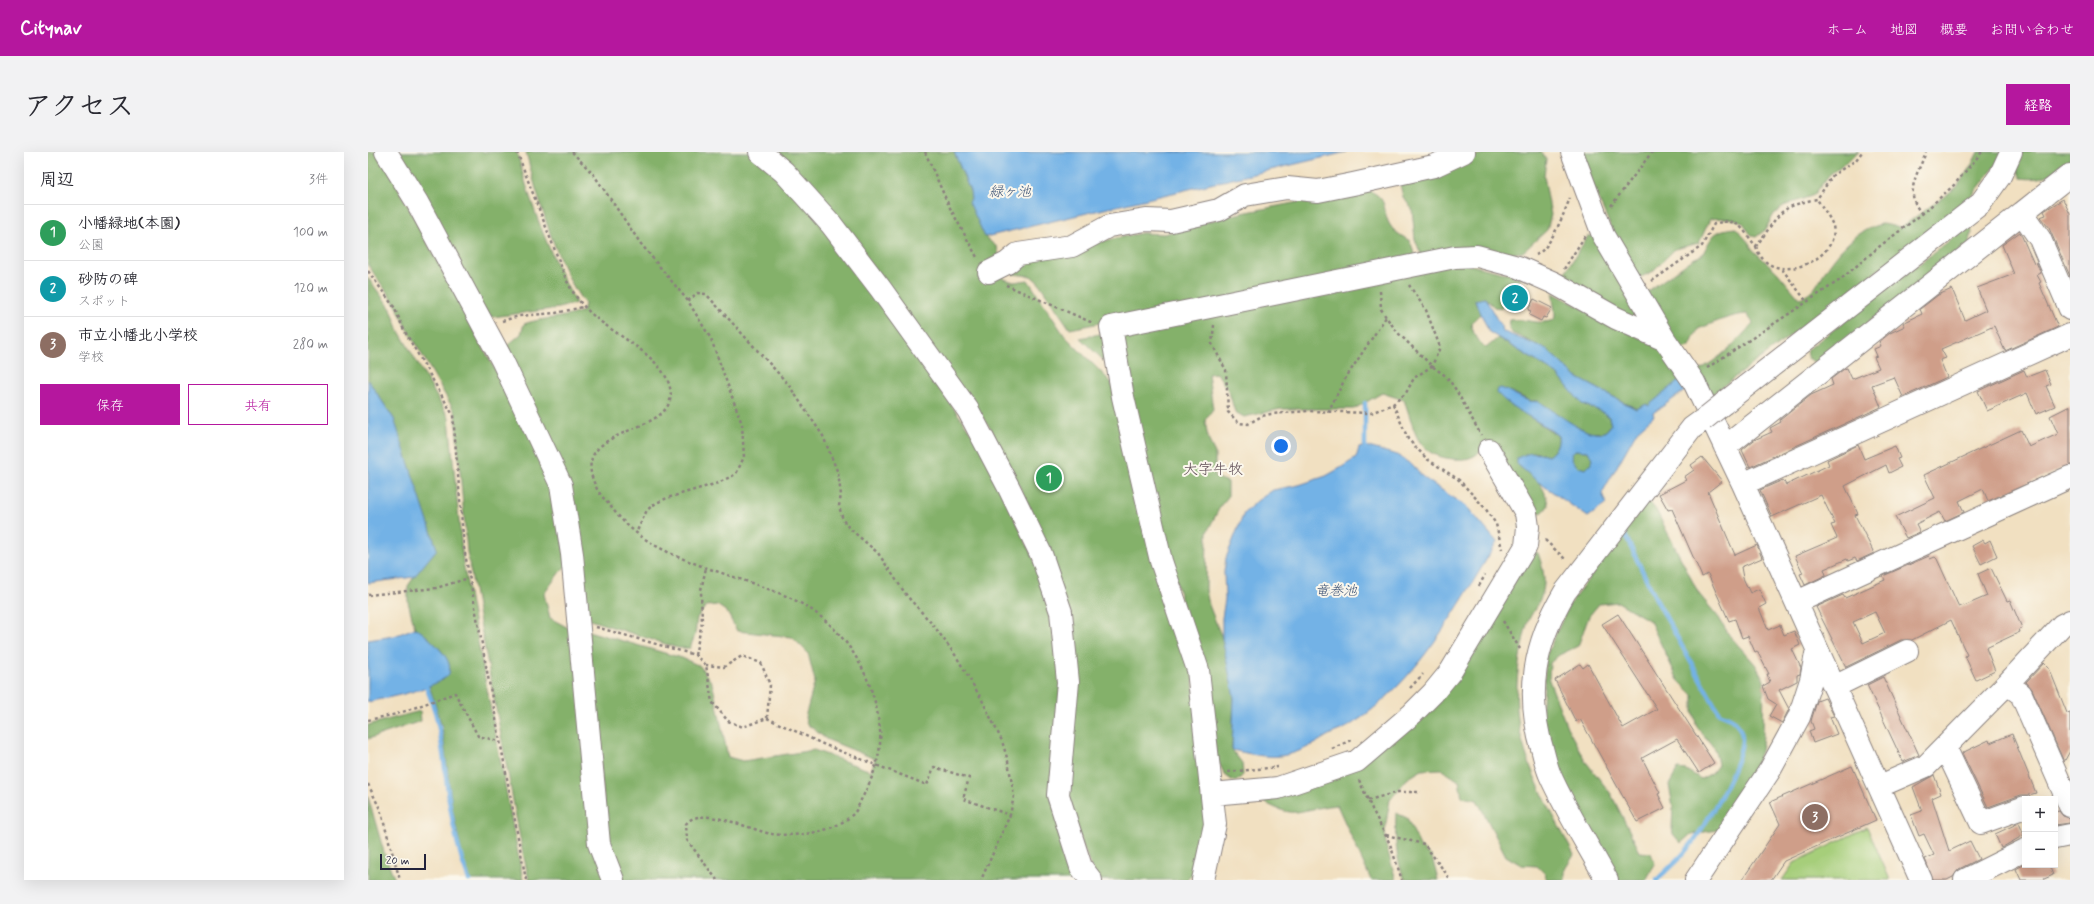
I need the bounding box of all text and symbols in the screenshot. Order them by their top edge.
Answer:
text: Citynav [20,16,82,41]
text: ホーム [1827,21,1868,39]
text: 地図 [1890,21,1918,39]
text: 概要 [1940,21,1968,39]
text: お問い合わせ [1990,21,2074,39]
button: 経路 [2006,84,2070,125]
text: アクセス [24,89,134,126]
text: 周辺 [40,169,74,191]
text: 3件 [309,171,328,188]
water label: 緑ヶ池 [989,183,1032,201]
text: 小幡緑地(本園) [78,214,180,234]
text: 1 [50,224,56,241]
text: 100 m [293,224,328,241]
text: 公園 [78,237,104,254]
text: 砂防の碑 [78,270,138,290]
text: 2 [50,280,56,297]
text: 120 m [294,280,328,297]
pin: 2 [1502,283,1528,313]
text: スポット [78,293,130,310]
text: 市立小幡北小学校 [78,326,198,346]
text: 3 [50,336,56,353]
text: 280 m [293,336,328,353]
text: 学校 [78,349,104,366]
button: 保存 [40,384,180,425]
button: 共有 [188,384,328,425]
your location [1271,436,1291,456]
district label: 大字牛牧 [1183,460,1243,480]
pin: 1 [1036,463,1062,493]
water label: 竜巻池 [1315,582,1358,600]
map controls [2022,796,2058,868]
button: + [2022,796,2058,832]
pin: 3 [1802,802,1828,832]
button: − [2022,832,2058,868]
scale bar [380,852,426,871]
text: 20 m [386,854,409,868]

